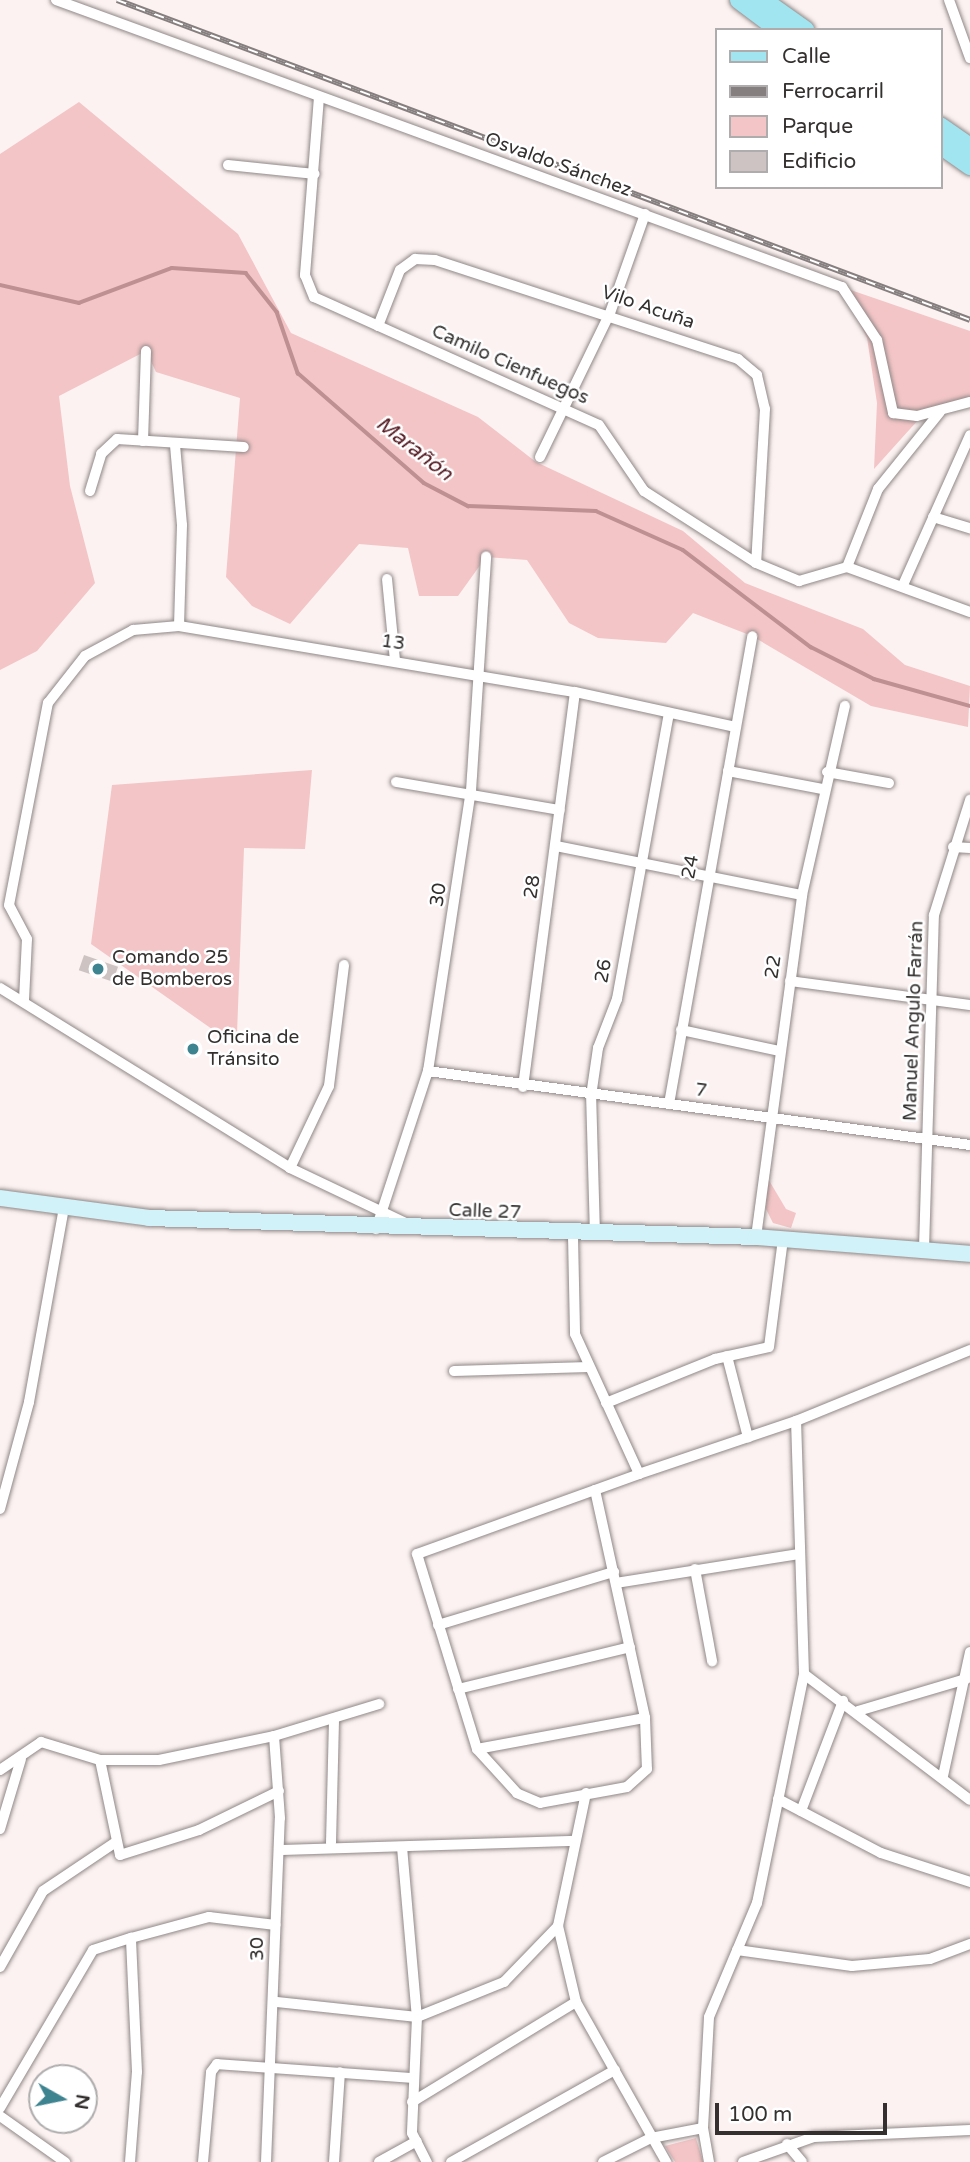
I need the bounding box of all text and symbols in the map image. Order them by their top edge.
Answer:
legend [715,28,942,189]
text: Calle [782,44,831,69]
text: Ferrocarril [782,79,884,104]
text: Parque [782,114,853,139]
street label: Osvaldo Sánchez [482,128,634,202]
text: Edificio [782,149,856,174]
street label: Vilo Acuña [599,281,697,335]
street label: Camilo Cienfuegos [428,320,592,410]
water label: Marañón [371,411,457,487]
street label: 13 [380,630,406,656]
street label: 24 [678,853,704,881]
street label: 28 [520,874,546,900]
street label: 30 [426,881,452,909]
street label: Manuel Angulo Farrán [899,920,929,1122]
place label: Comando 25 de Bomberos [112,947,232,991]
street label: 22 [761,954,787,980]
street label: 26 [591,957,617,985]
marker: Comando 25 de Bomberos [90,961,106,977]
place label: Oficina de Tránsito [207,1027,299,1071]
marker: Oficina de Tránsito [185,1041,201,1057]
street label: 7 [694,1079,708,1103]
street label: Calle 27 [448,1199,522,1225]
street label: 30 [246,1937,270,1961]
north arrow [28,2064,98,2134]
scale bar [718,2088,890,2132]
text: N [70,2093,94,2111]
text: 100 m [728,2102,792,2127]

